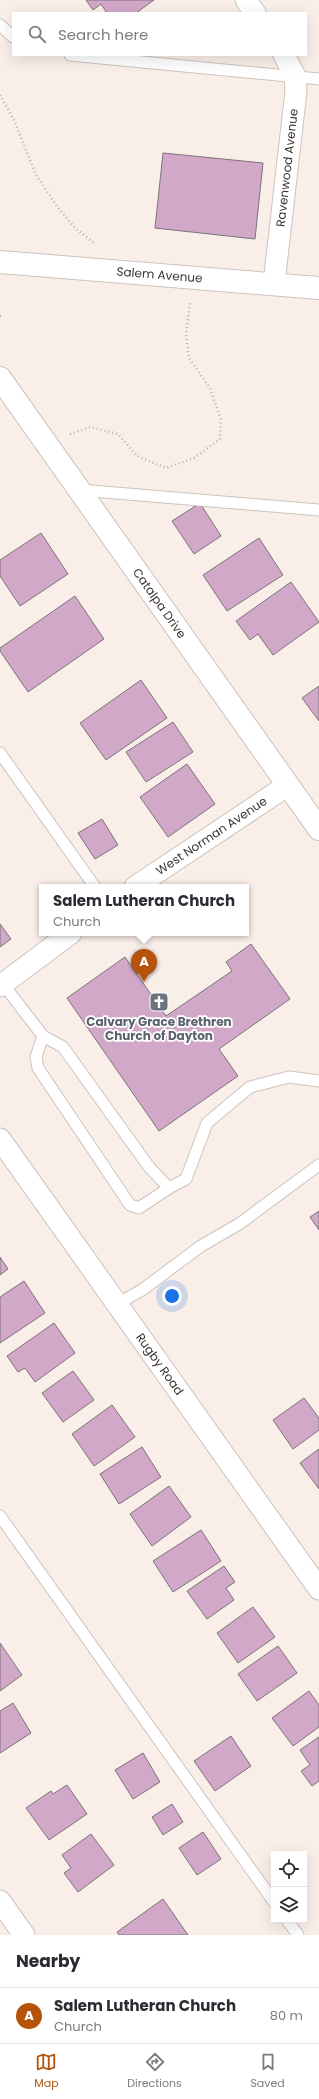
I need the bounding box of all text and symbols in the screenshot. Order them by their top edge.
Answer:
search box [12,12,307,56]
icon: search [26,23,48,45]
text: Search here [58,24,148,45]
street label: Ravenwood Avenue [271,108,302,228]
street label: Salem Avenue [116,263,203,286]
street label: Catalpa Drive [129,564,191,642]
street label: West Norman Avenue [152,792,270,879]
popup [39,884,249,936]
text: Salem Lutheran Church [53,890,235,911]
text: Church [53,912,101,931]
pin: A [131,949,157,982]
church icon: Calvary Grace Brethren Church of Dayton [148,991,170,1013]
place label: Calvary Grace Brethren Church of Dayton [86,1013,232,1044]
your location [162,1286,182,1306]
street label: Rugby Road [132,1329,188,1398]
map controls [271,1851,307,1923]
button: locate [271,1851,307,1887]
button: layers [271,1887,307,1923]
text: Nearby [16,1949,80,1973]
text: Salem Lutheran Church [54,1995,236,2016]
text: A [24,2006,34,2025]
text: 80 m [270,2006,303,2025]
text: Church [54,2017,102,2036]
tab: Map [34,2051,59,2092]
tab: Directions [127,2051,182,2092]
tab: Saved [250,2051,285,2092]

